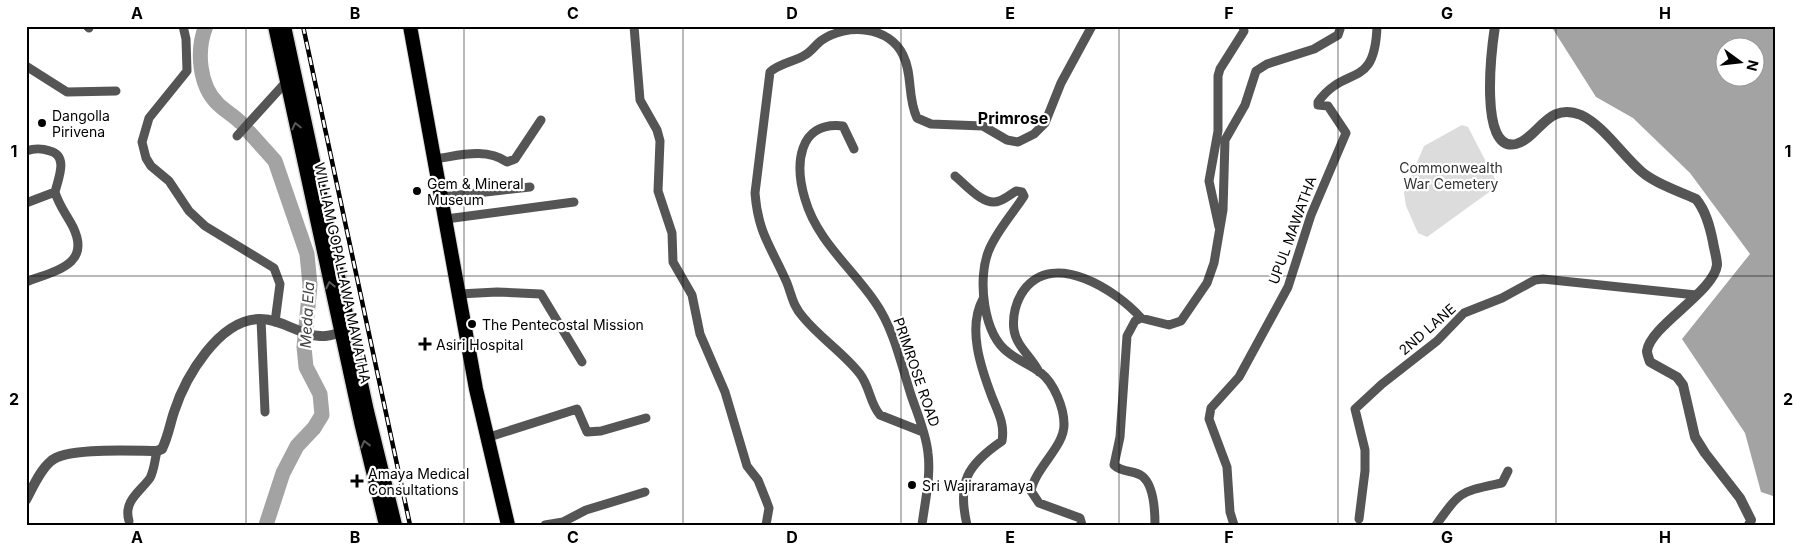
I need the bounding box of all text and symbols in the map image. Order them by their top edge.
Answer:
text: A [131,3,143,23]
text: B [350,3,360,23]
text: C [567,3,579,23]
text: D [786,3,798,23]
text: E [1005,3,1015,23]
text: F [1224,3,1234,23]
text: G [1441,3,1453,23]
text: H [1659,3,1671,23]
north arrow [1714,38,1764,88]
text: N [1743,58,1763,73]
place label: Dangolla Pirivena [52,107,110,140]
district label: Primrose [978,108,1048,128]
marker: Dangolla Pirivena [36,117,48,129]
one-way arrow [291,121,302,130]
text: 1 [11,141,17,161]
text: 1 [1785,141,1791,161]
park label: Commonwealth War Cemetery [1399,159,1503,192]
street label: WILLIAM GOPALLAWA MAWATHA [311,161,375,385]
street label: UPUL MAWATHA [1265,173,1320,286]
place label: Gem & Mineral Museum [427,175,524,208]
marker: Gem & Mineral Museum [411,185,423,197]
one-way arrow [326,280,336,289]
water label: Meda Ela [296,281,318,349]
street label: 2ND LANE [1395,300,1459,358]
street label: PRIMROSE ROAD [890,315,944,429]
place label: The Pentecostal Mission [482,316,644,333]
marker: The Pentecostal Mission [466,318,478,330]
place label: Asiri Hospital [436,336,523,353]
marker: Asiri Hospital [418,337,432,351]
text: 2 [9,389,19,409]
text: 2 [1783,389,1793,409]
one-way arrow [360,439,371,448]
place label: Amaya Medical Consultations [368,465,469,498]
marker: Amaya Medical Consultations [350,474,364,488]
place label: Sri Wajiraramaya [922,477,1033,494]
marker: Sri Wajiraramaya [906,479,918,491]
text: A [131,527,143,547]
text: B [350,527,360,547]
text: C [567,527,579,547]
text: D [786,527,798,547]
text: E [1005,527,1015,547]
text: F [1224,527,1234,547]
text: G [1441,527,1453,547]
text: H [1659,527,1671,547]

